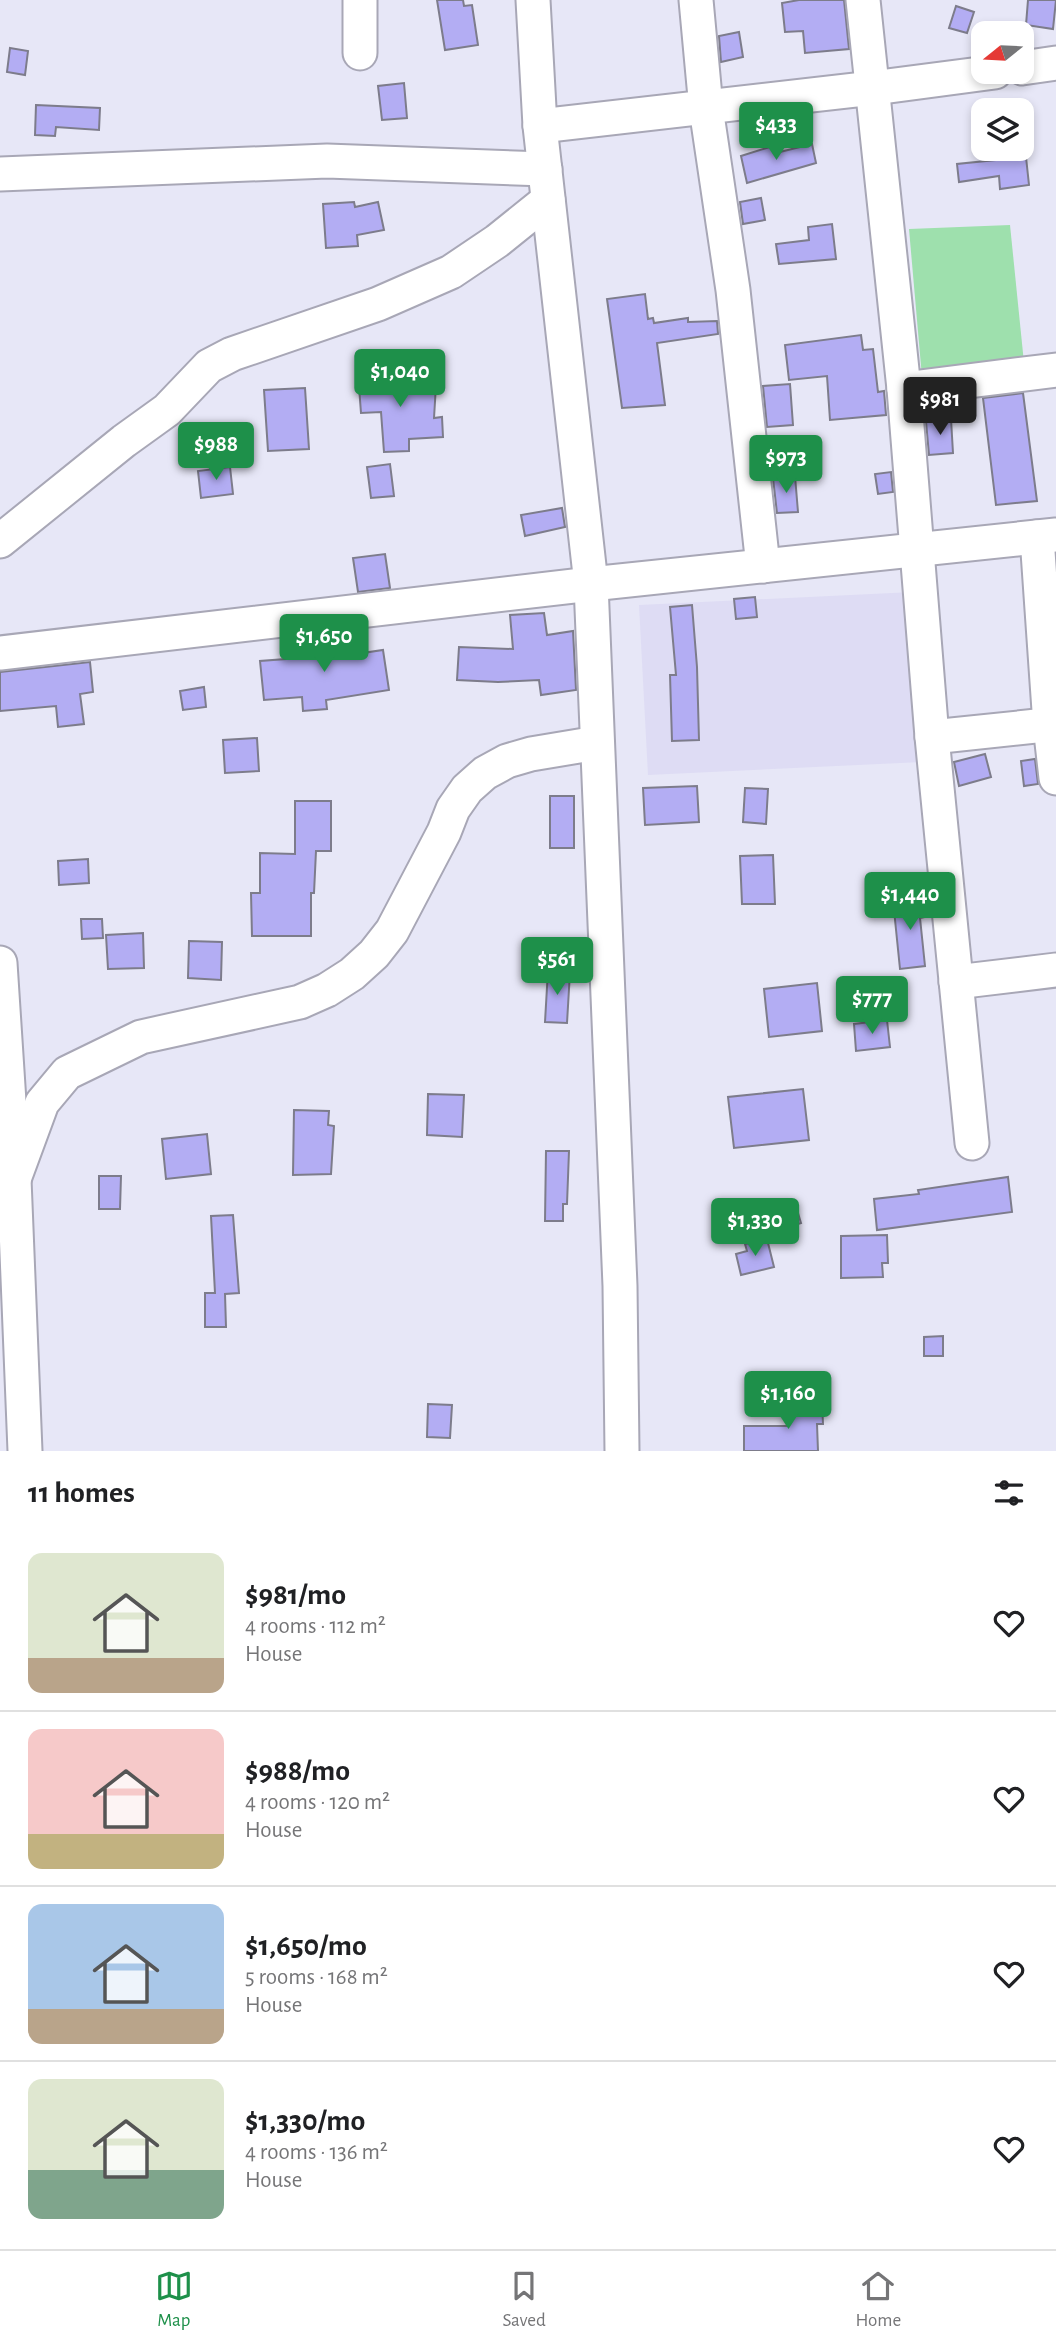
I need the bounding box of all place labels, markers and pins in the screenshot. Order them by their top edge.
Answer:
pin: $433 [735,102,817,162]
pin: $1,040 [343,350,457,409]
pin: $981 [899,378,981,437]
pin: $988 [175,422,257,482]
pin: $973 [745,435,827,495]
pin: $1,650 [267,614,381,674]
pin: $1,440 [853,872,967,932]
pin: $561 [516,937,598,997]
pin: $777 [831,976,913,1036]
pin: $1,330 [698,1198,812,1258]
pin: $1,160 [731,1372,845,1431]

